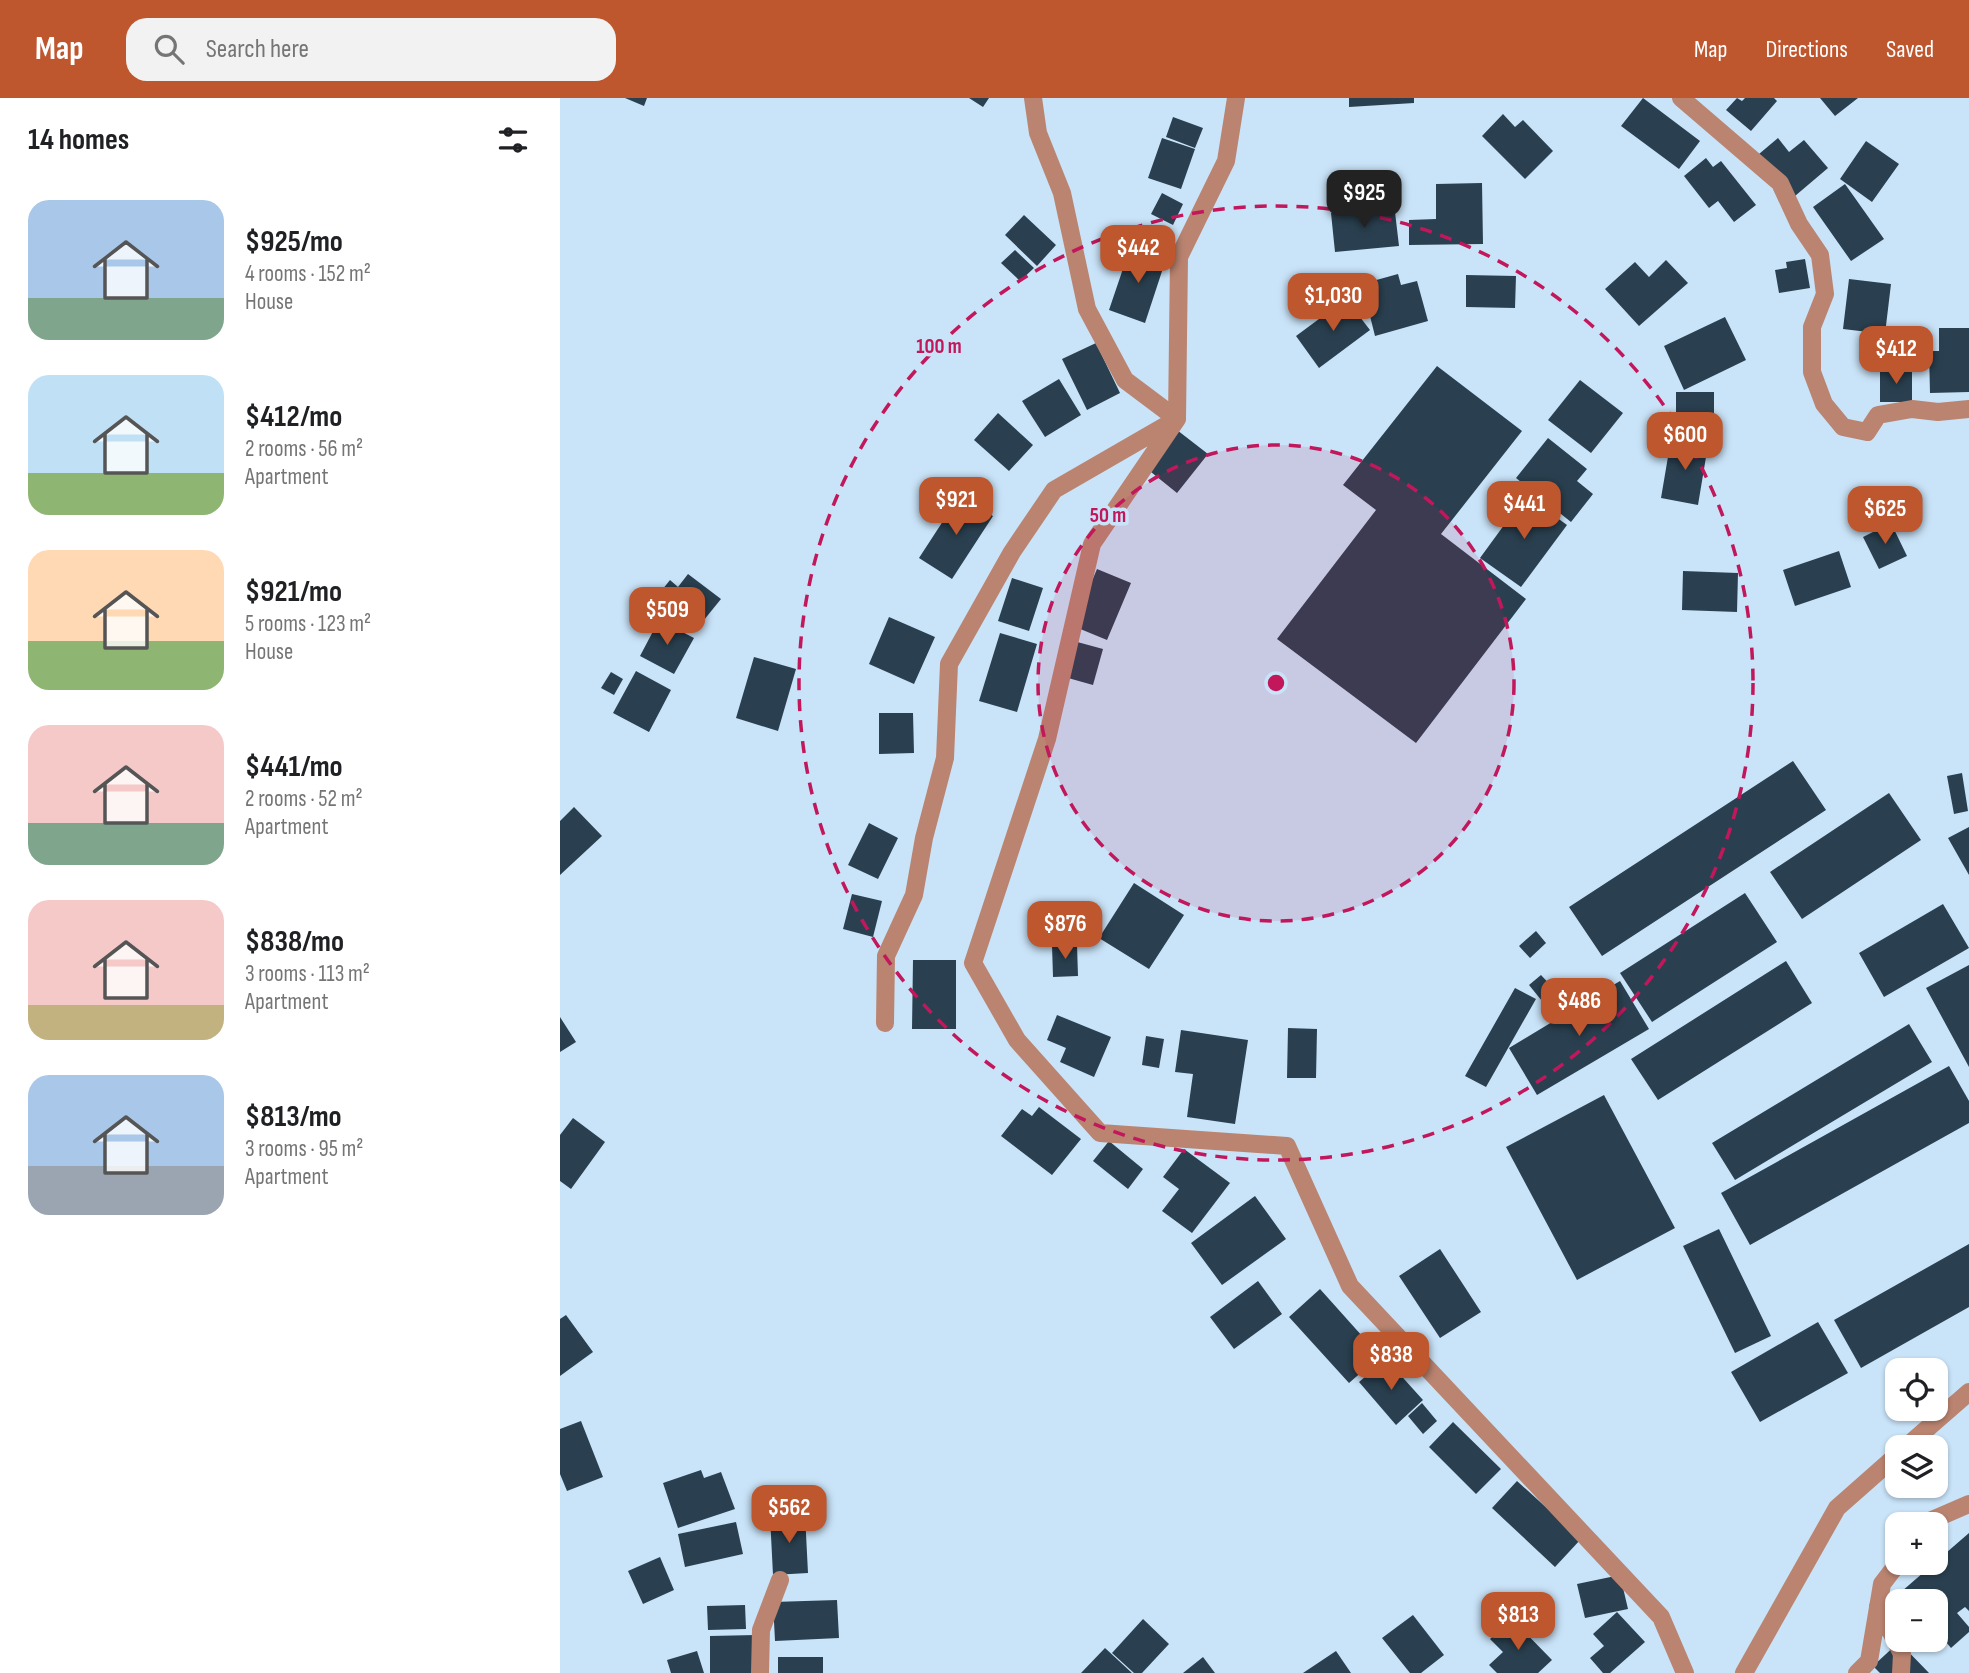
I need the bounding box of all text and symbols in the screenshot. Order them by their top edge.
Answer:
search box [126,18,616,81]
text: Map [35,29,84,69]
icon: search [150,30,188,68]
text: Search here [206,34,309,65]
text: Map [1694,35,1727,64]
text: Directions [1765,35,1848,64]
text: Saved [1886,35,1934,64]
icon: filters [494,121,532,159]
text: 14 homes [28,122,129,158]
pin: $925 [1323,170,1405,230]
text: $925 [1343,179,1385,207]
text: $925/mo [245,224,343,260]
pin: $442 [1097,226,1179,285]
icon: home [84,228,168,312]
text: $442 [1116,234,1160,262]
text: 4 rooms · 152 m² [245,260,371,288]
pin: $1,030 [1276,274,1390,333]
text: $1,030 [1304,282,1362,310]
text: House [245,288,293,316]
pin: $412 [1855,327,1937,386]
text: 100 m [916,334,962,359]
text: $412 [1875,335,1917,363]
text: $412/mo [245,399,342,435]
icon: home [84,403,168,487]
pin: $600 [1644,412,1726,472]
text: $600 [1663,421,1707,449]
text: 2 rooms · 56 m² [245,435,363,463]
text: Apartment [245,463,329,491]
pin: $921 [915,478,997,537]
pin: $441 [1483,482,1565,541]
text: $921 [935,486,977,514]
pin: $625 [1844,486,1926,546]
text: $441 [1503,490,1545,518]
text: $625 [1864,495,1906,523]
text: 50 m [1090,503,1126,528]
text: $921/mo [245,574,342,610]
icon: home [84,578,168,662]
pin: $509 [626,588,708,647]
text: $509 [645,596,689,624]
text: 5 rooms · 123 m² [245,610,371,638]
text: House [245,638,293,666]
centre of rings [1264,671,1288,695]
text: $441/mo [245,749,343,785]
icon: home [84,753,168,837]
text: 2 rooms · 52 m² [245,785,363,813]
text: Apartment [245,813,329,841]
pin: $876 [1024,902,1106,961]
text: $876 [1043,910,1087,938]
text: $838/mo [245,924,344,960]
icon: home [84,928,168,1012]
text: 3 rooms · 113 m² [245,960,370,988]
pin: $486 [1538,978,1620,1038]
text: $486 [1557,987,1601,1015]
text: Apartment [245,988,329,1016]
text: $813/mo [245,1099,342,1135]
icon: home [84,1103,168,1187]
text: 3 rooms · 95 m² [245,1135,364,1163]
text: Apartment [245,1163,329,1191]
pin: $838 [1350,1332,1432,1392]
text: $838 [1369,1341,1413,1369]
map controls [1885,1358,1948,1652]
button: locate [1885,1358,1948,1421]
button: layers [1885,1435,1948,1498]
pin: $562 [748,1486,830,1545]
text: $562 [768,1494,810,1522]
button: + [1885,1512,1948,1575]
button: − [1885,1589,1948,1652]
pin: $813 [1477,1592,1559,1652]
text: $813 [1497,1601,1539,1629]

